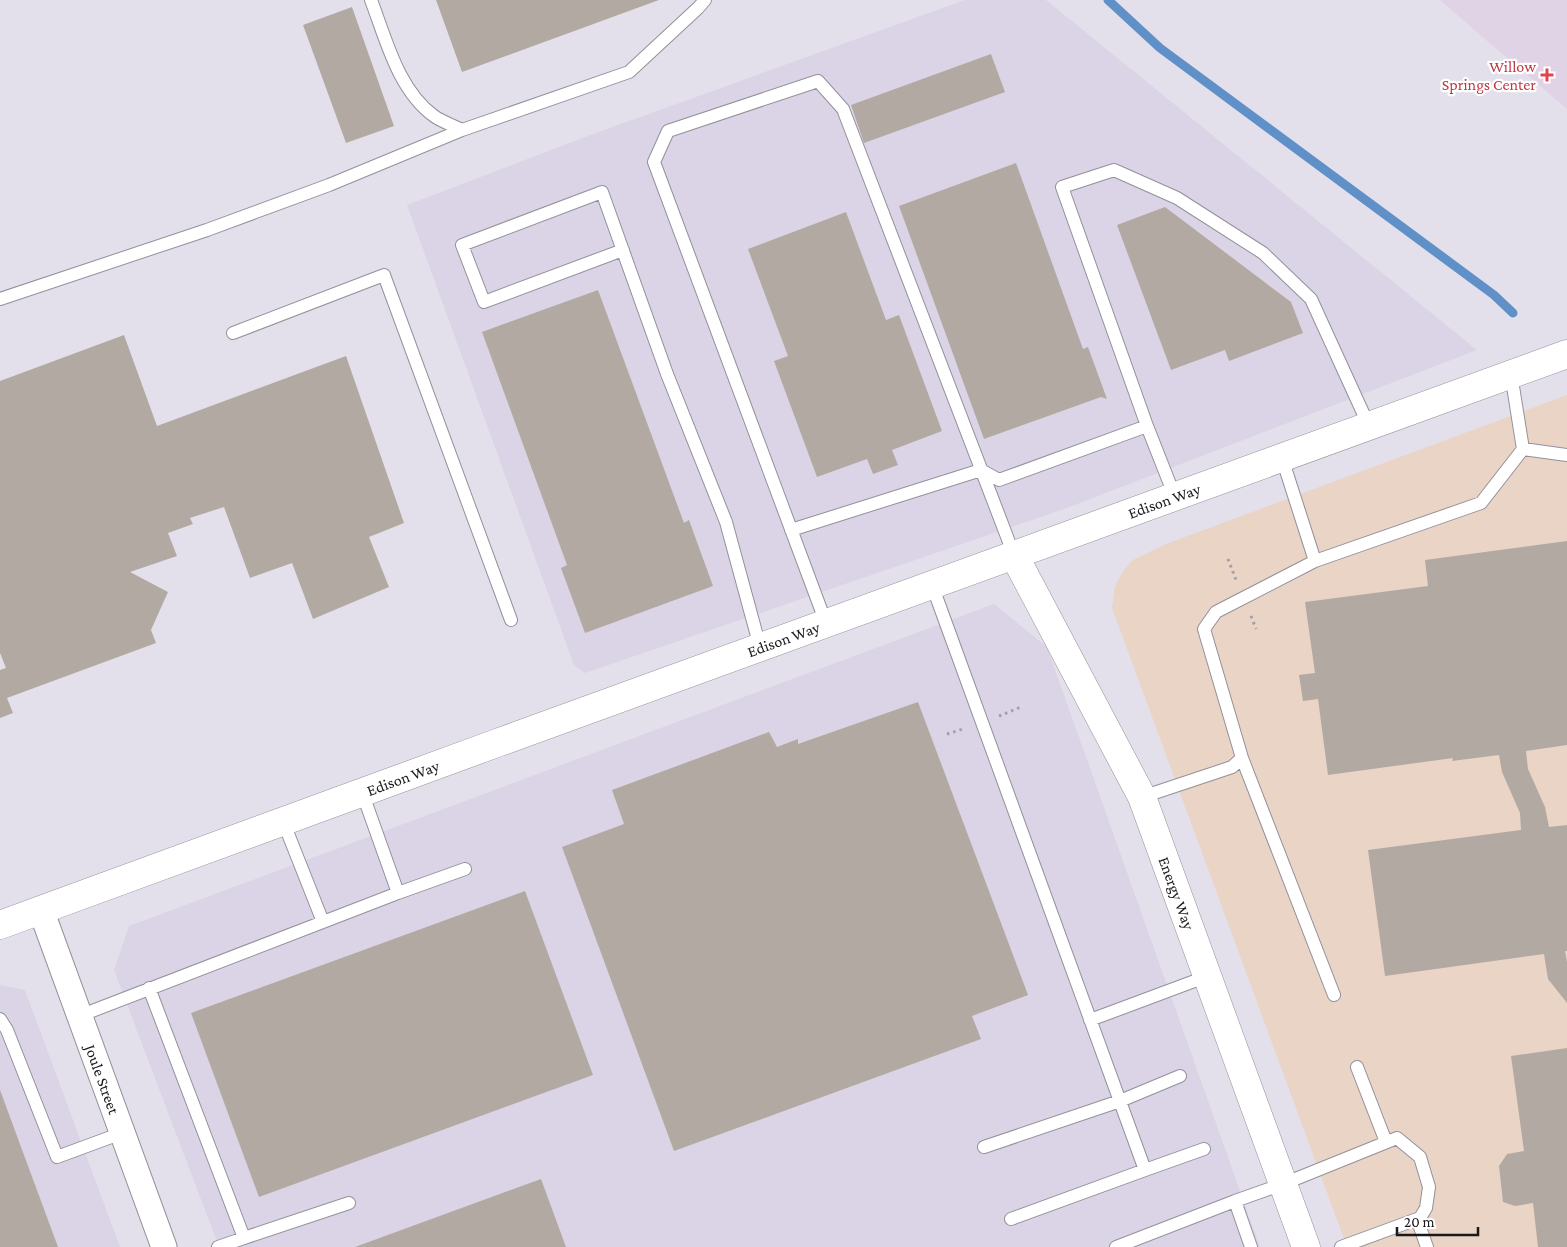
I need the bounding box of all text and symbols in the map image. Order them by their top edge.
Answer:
place label: Willow Springs Center [1442,58,1536,94]
marker: Willow Springs Center [1540,68,1554,82]
street label: Edison Way [1126,480,1204,522]
street label: Edison Way [745,618,823,660]
street label: Edison Way [365,757,442,799]
street label: Energy Way [1155,854,1198,933]
street label: Joule Street [80,1040,123,1117]
scale bar [1397,1204,1478,1236]
text: 20 m [1404,1214,1435,1230]

